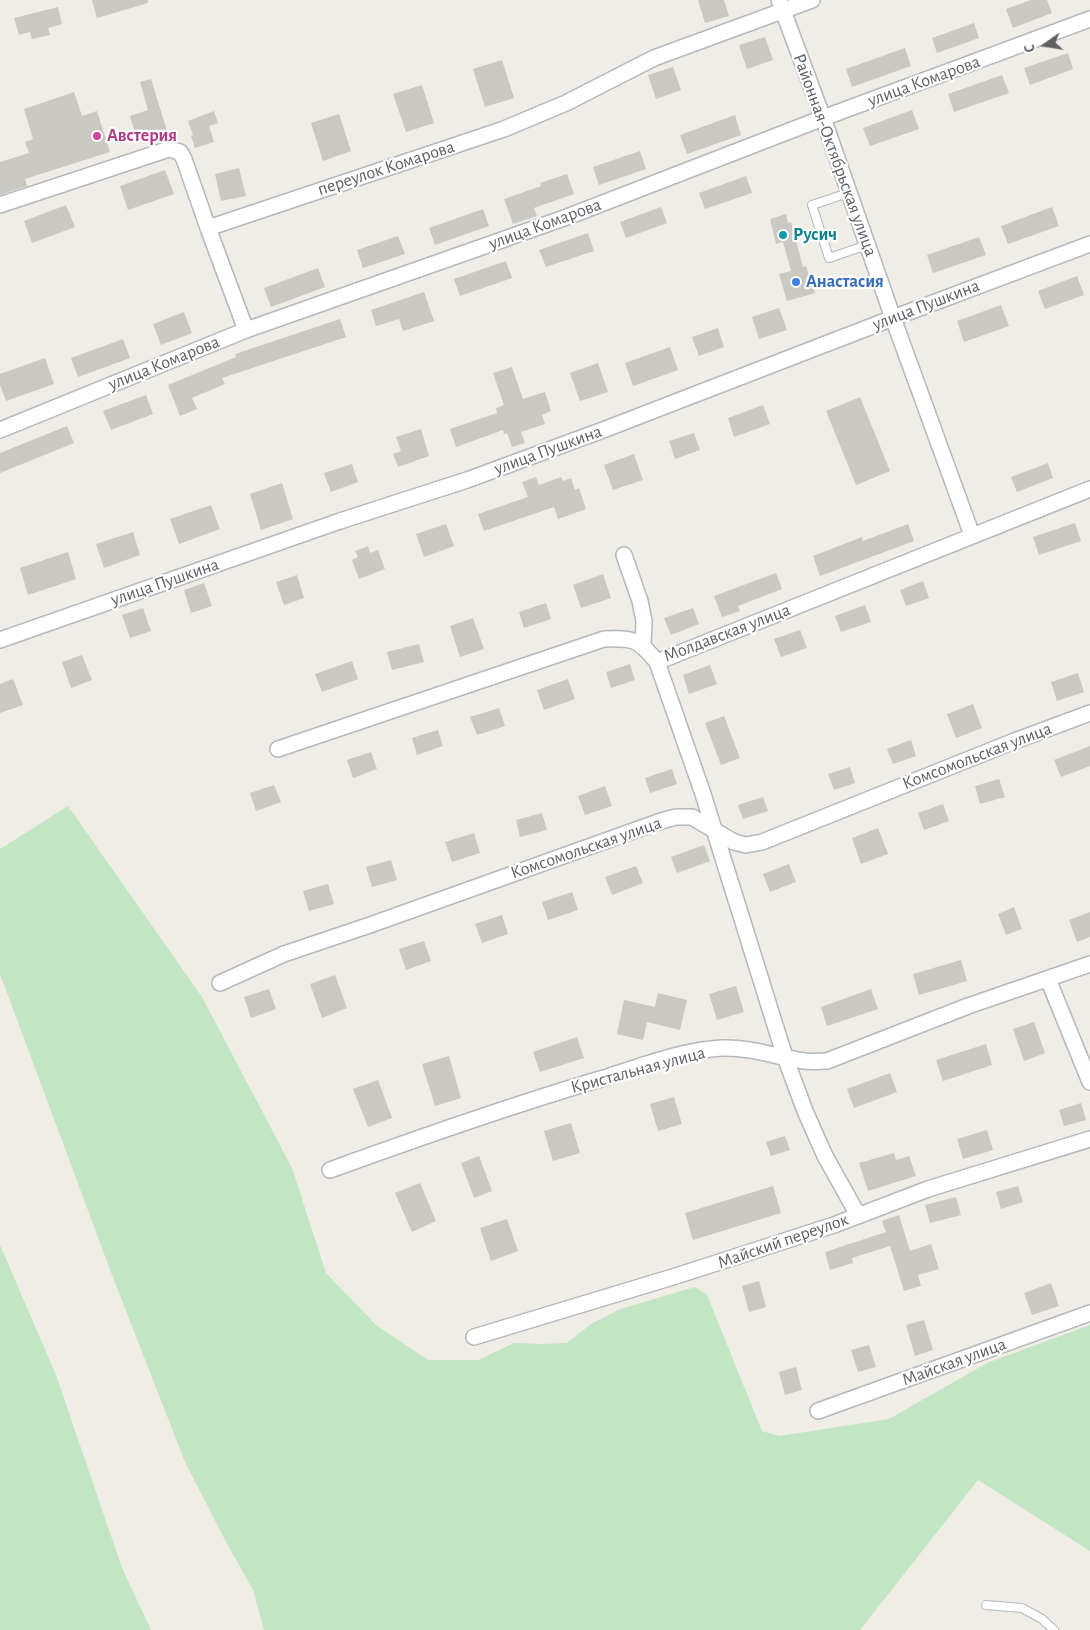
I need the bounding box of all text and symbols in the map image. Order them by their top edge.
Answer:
north arrow [1020,20,1070,70]
text: С [1023,43,1038,54]
street label: Районная-Октябрьская улица [788,51,882,259]
street label: улица Комарова [865,51,983,111]
place label: Австерия [107,125,177,147]
marker: Австерия [91,130,103,142]
street label: переулок Комарова [315,136,457,200]
street label: улица Комарова [486,194,604,254]
place label: Русич [793,224,837,246]
marker: Русич [777,229,789,241]
place label: Анастасия [806,271,884,293]
street label: улица Пушкина [869,275,983,335]
marker: Анастасия [790,276,802,288]
street label: улица Комарова [105,331,223,395]
street label: улица Пушкина [491,421,605,479]
street label: улица Пушкина [108,553,222,611]
street label: Молдавская улица [661,599,793,667]
street label: Комсомольская улица [899,718,1055,794]
street label: Комсомольская улица [508,812,664,884]
street label: Кристальная улица [568,1042,708,1098]
street label: Майский переулок [715,1208,851,1274]
street label: Майская улица [899,1333,1009,1391]

